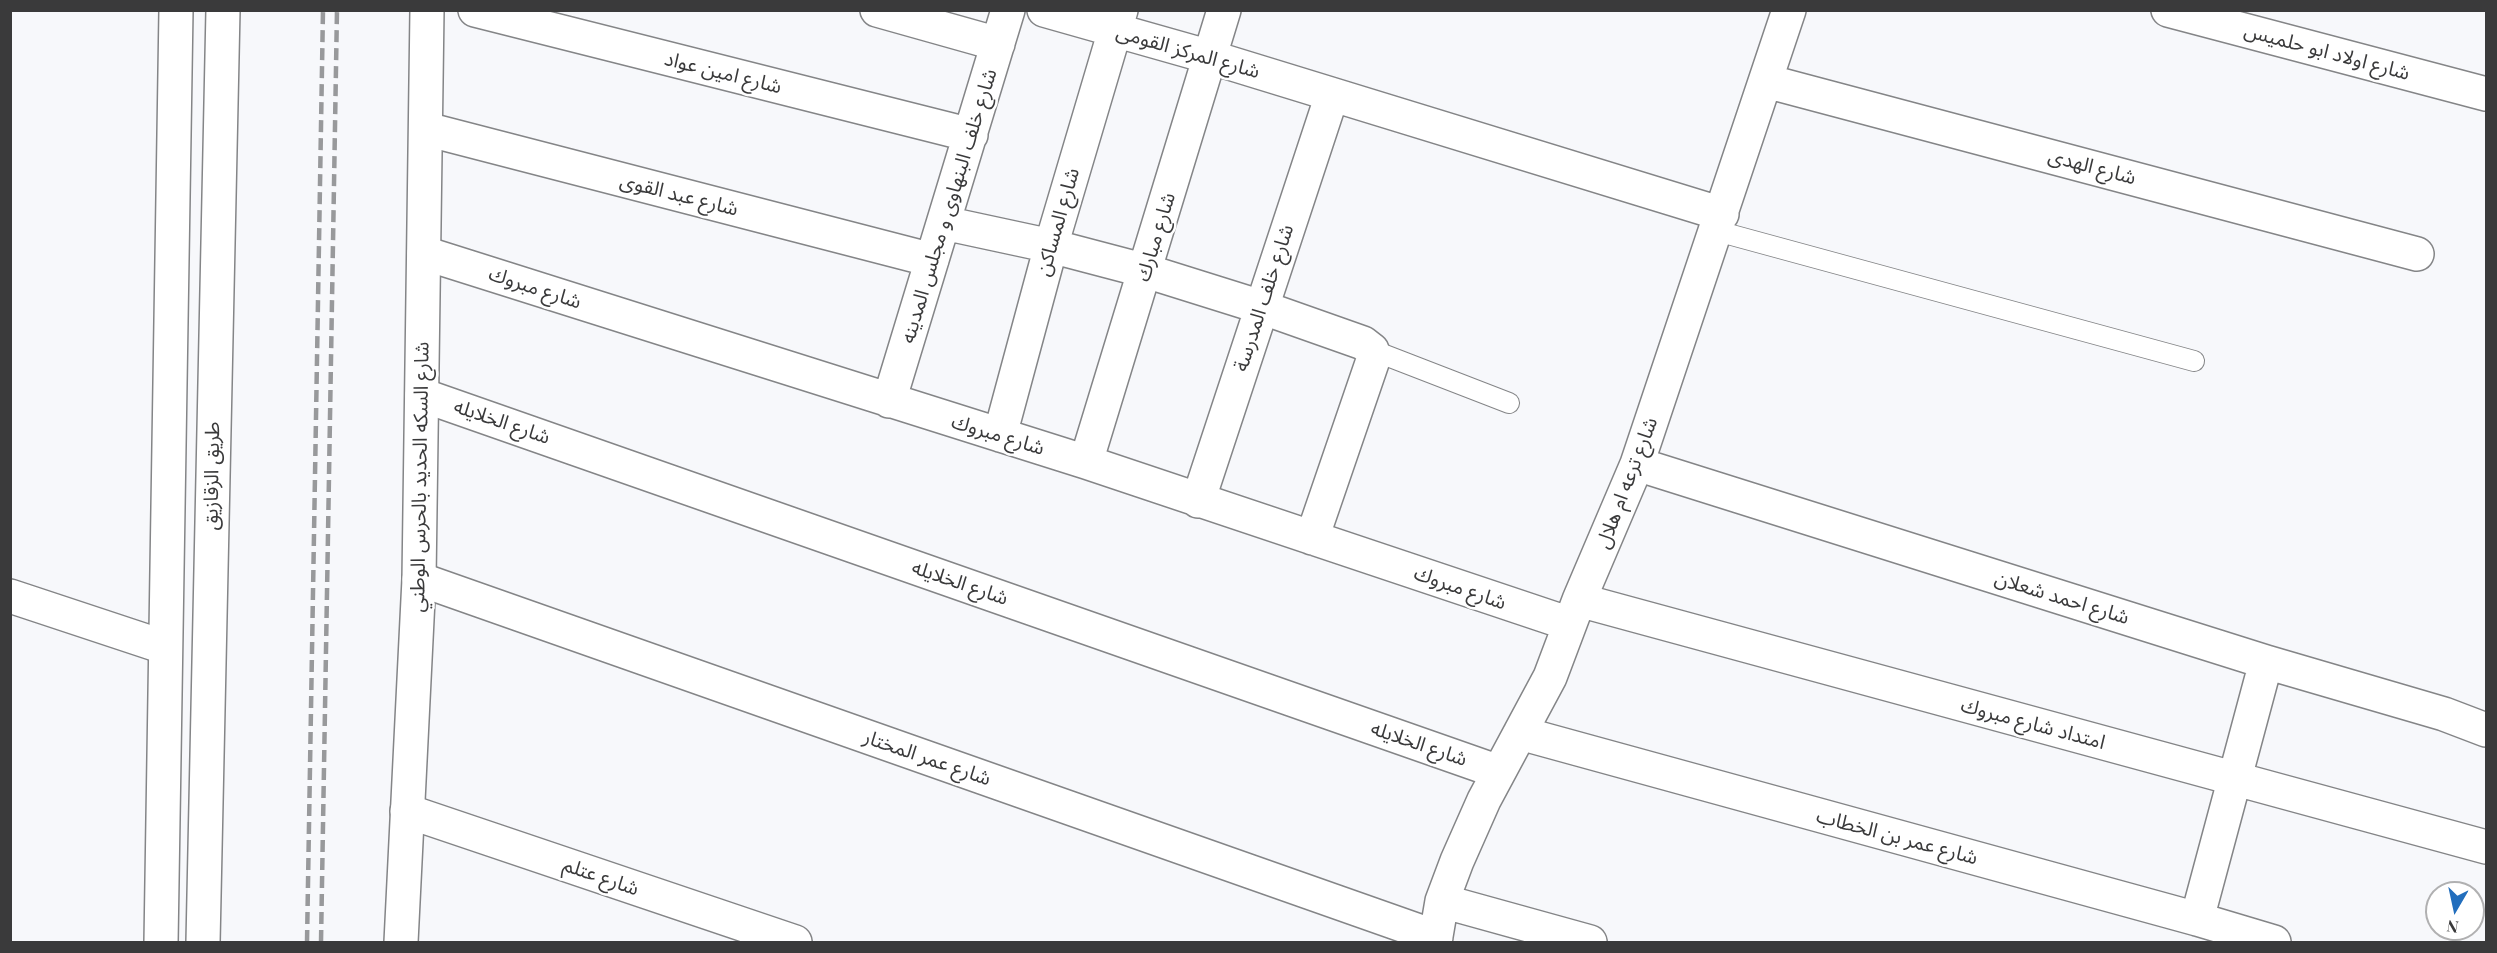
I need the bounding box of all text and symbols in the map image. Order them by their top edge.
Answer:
street label: شارع اولاد ابو حلميس [2242,18,2412,86]
street label: شارع المركز القومى [1113,20,1263,84]
street label: شارع امين عواد [662,47,784,99]
street label: شارع خلف البنهاوى و مجلس المدينه [896,66,1002,346]
street label: شارع الهدى [2045,144,2139,190]
street label: شارع المساكن [1031,165,1085,279]
street label: شارع عبد القوى [617,169,741,221]
street label: شارع مبارك [1131,190,1181,284]
street label: شارع خلف المدرسة [1229,222,1299,374]
street label: شارع مبروك [486,262,584,314]
street label: شارع السكه الحديد بالحرس الوطني [406,341,434,613]
street label: شارع الخلايله [451,394,553,450]
street label: شارع مبروك [949,410,1047,460]
street label: شارع ترعه ام هلال [1591,414,1663,552]
street label: طريق الزقازيق [199,421,225,531]
street label: شارع الخلايله [909,555,1011,611]
street label: شارع مبروك [1411,561,1509,615]
street label: شارع احمد شعلان [1992,566,2132,630]
street label: امتداد شارع مبروك [1958,693,2108,755]
street label: شارع الخلايله [1368,716,1470,772]
street label: شارع عمر المختار [860,725,994,791]
street label: شارع عمر بن الخطاب [1814,804,1980,870]
street label: شارع عتلم [560,853,642,901]
north arrow [2425,881,2485,941]
text: N [2445,916,2460,939]

